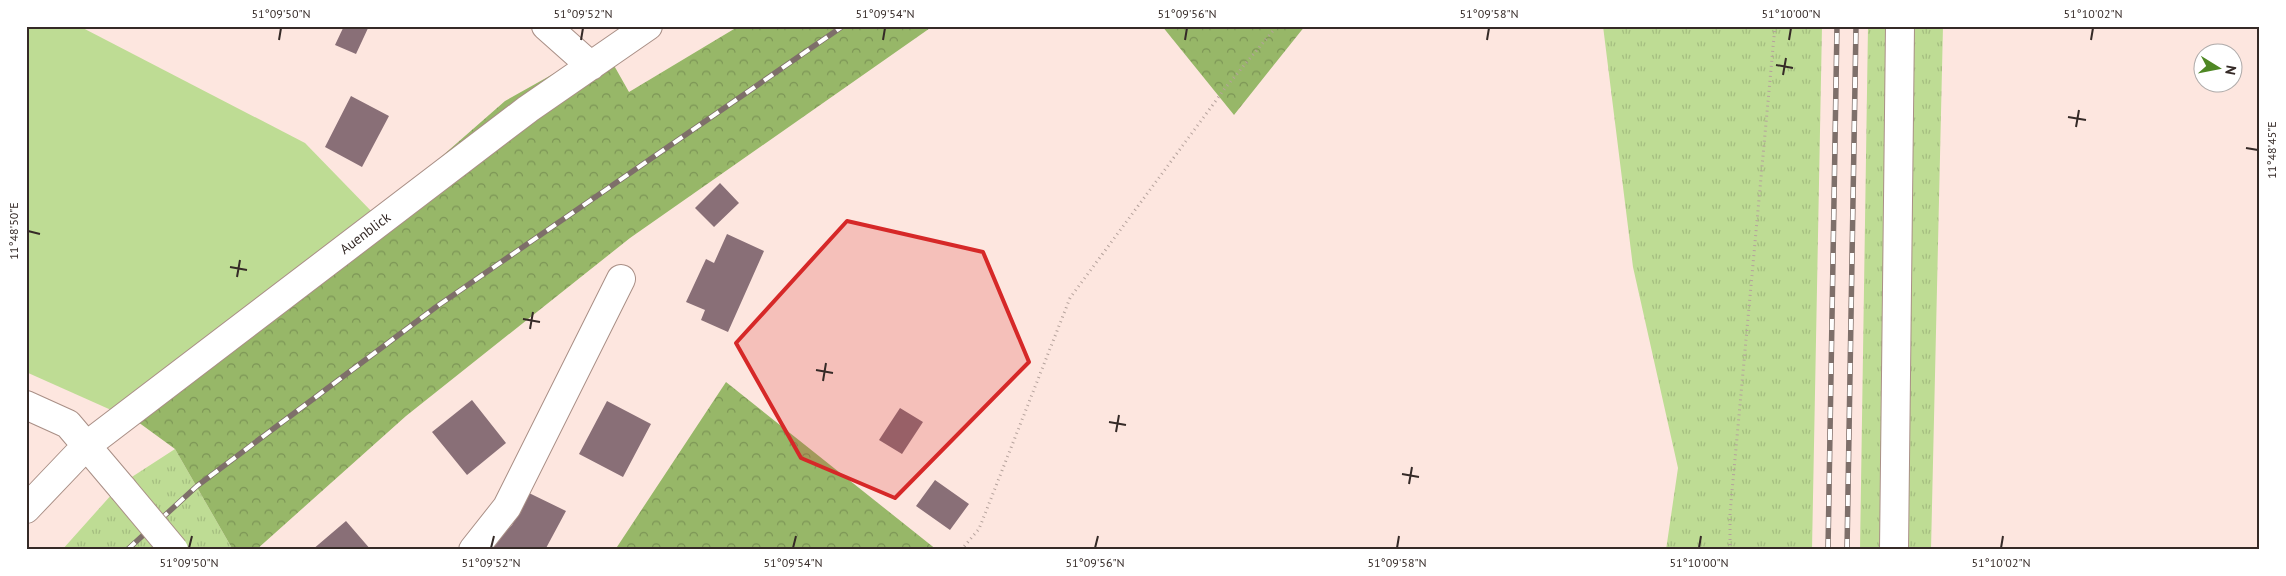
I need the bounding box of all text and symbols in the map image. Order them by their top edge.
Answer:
text: 51°09'50"N [251,6,311,21]
text: 51°09'52"N [553,6,613,21]
text: 51°09'54"N [855,6,915,21]
text: 51°09'56"N [1157,6,1217,21]
text: 51°09'58"N [1459,6,1519,21]
text: 51°10'00"N [1761,6,1821,21]
text: 51°10'02"N [2063,6,2123,21]
north arrow [2194,42,2244,92]
text: N [2221,64,2240,76]
text: 11°48'45"E [2264,121,2279,179]
text: 11°48'50"E [6,202,21,260]
street label: Auenblick [336,208,394,258]
text: 51°09'50"N [159,555,219,570]
text: 51°09'52"N [461,555,521,570]
text: 51°09'54"N [763,555,823,570]
text: 51°09'56"N [1065,555,1125,570]
text: 51°09'58"N [1367,555,1427,570]
text: 51°10'00"N [1669,555,1729,570]
text: 51°10'02"N [1971,555,2031,570]

